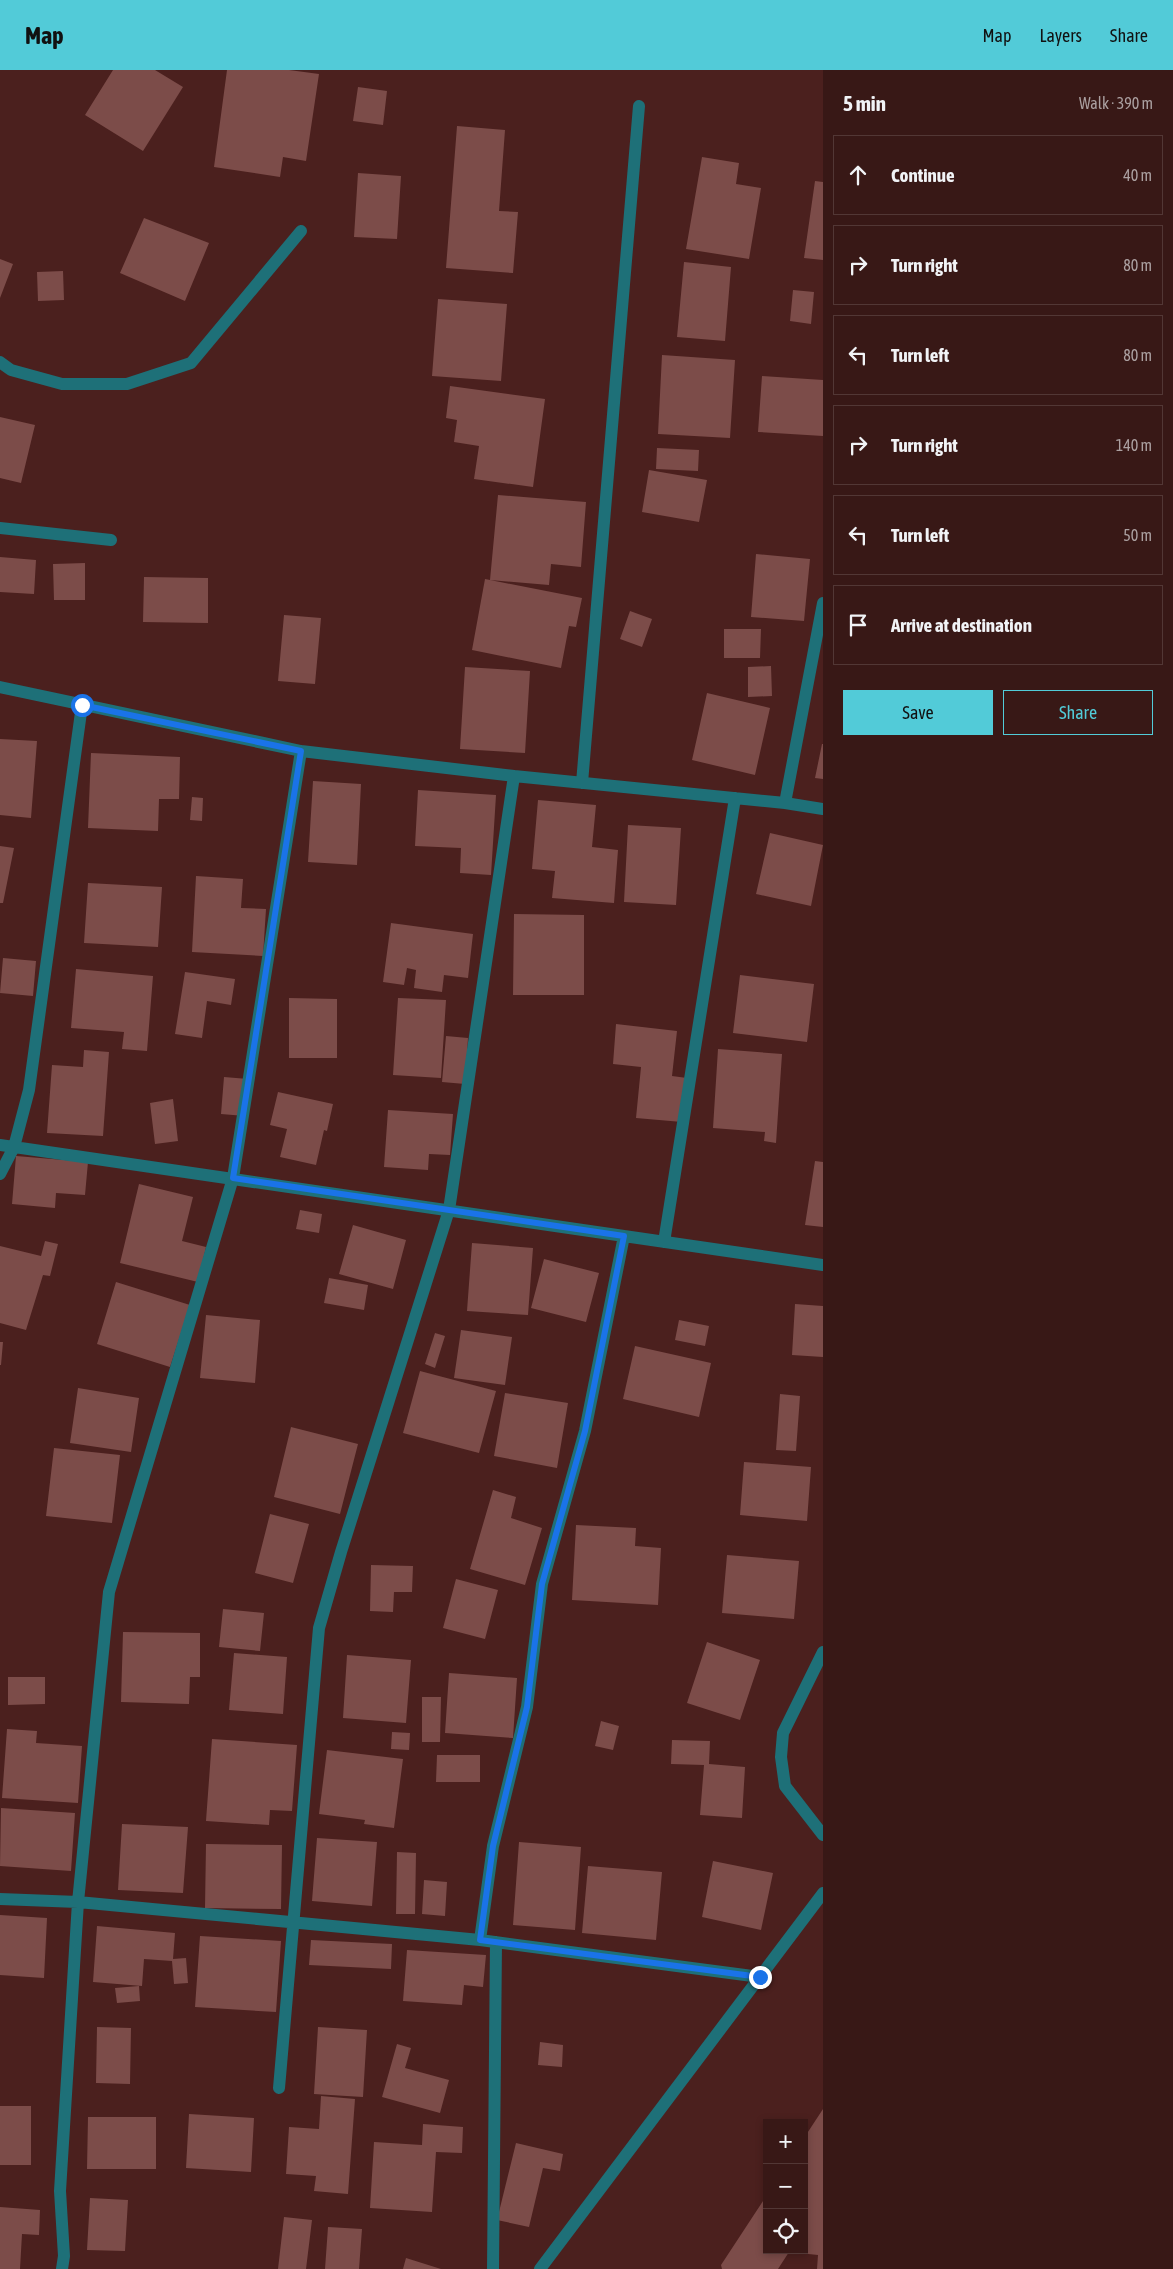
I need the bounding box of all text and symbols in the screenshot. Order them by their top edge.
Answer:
text: Map [25,22,64,49]
text: Map [982,25,1011,46]
text: Layers [1039,25,1082,46]
text: Share [1110,25,1148,46]
text: 5 min [843,91,886,115]
text: Walk · 390 m [1079,94,1153,112]
icon: ahead [844,161,872,189]
text: Continue [891,164,955,186]
text: 40 m [1123,166,1152,184]
icon: right [844,251,872,279]
text: Turn right [891,254,958,276]
text: 80 m [1123,256,1152,274]
icon: left [844,341,872,369]
text: Turn left [891,344,949,366]
text: 80 m [1123,346,1152,364]
icon: right [844,431,872,459]
text: Turn right [891,434,958,456]
text: 140 m [1116,436,1152,454]
icon: left [844,521,872,549]
text: Turn left [891,524,949,546]
text: 50 m [1123,526,1152,544]
icon: arrive [844,611,872,639]
text: Arrive at destination [891,614,1032,636]
button: Save [843,690,993,735]
button: Share [1003,690,1153,735]
route start [71,694,94,717]
route end [749,1966,772,1989]
map controls [763,2119,808,2254]
button: + [763,2119,808,2164]
button: − [763,2164,808,2209]
button: locate [763,2209,808,2254]

